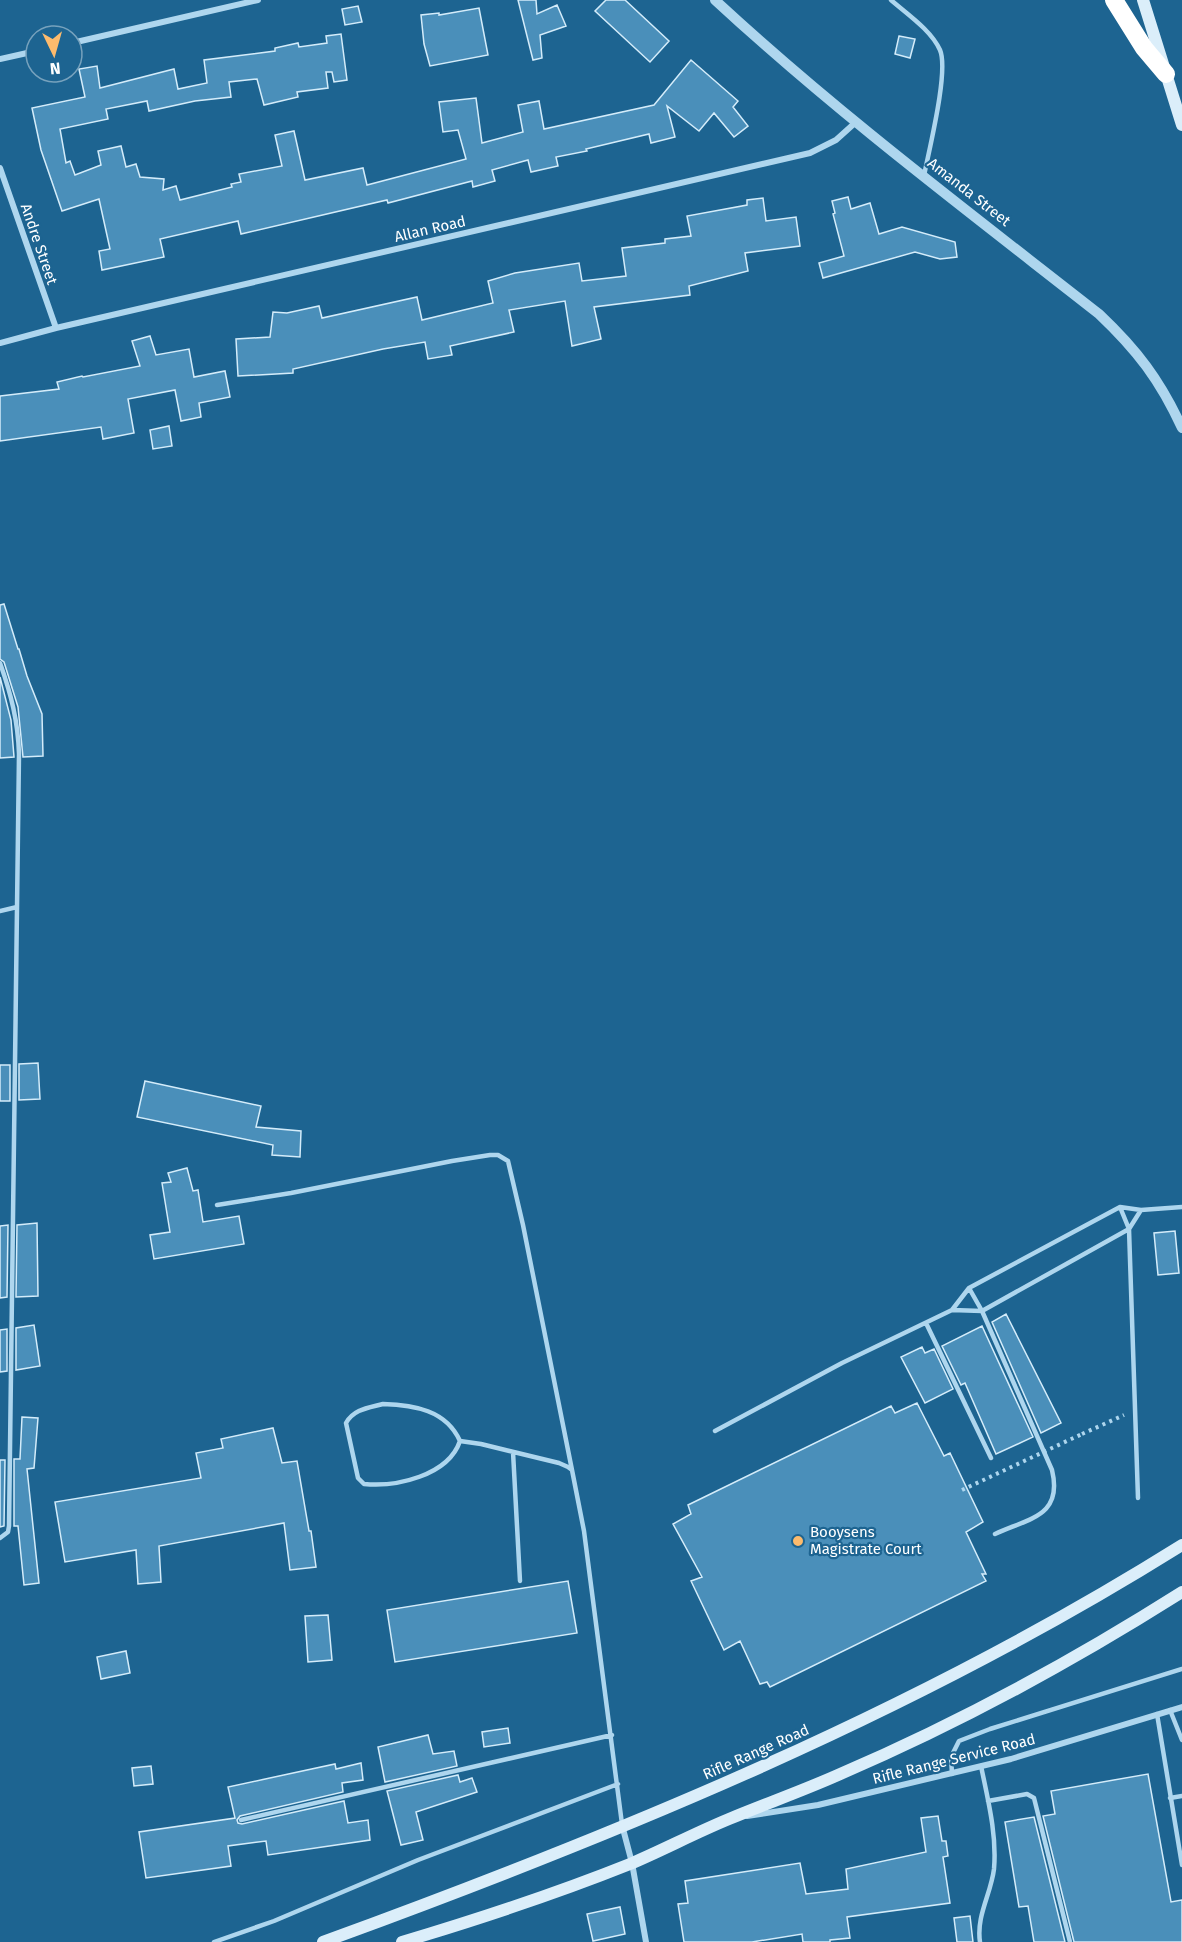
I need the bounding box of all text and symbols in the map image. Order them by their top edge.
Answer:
north arrow [24,24,84,84]
text: N [49,59,61,78]
street label: Amanda Street [924,154,1014,230]
street label: Andre Street [17,201,61,287]
street label: Allan Road [392,212,468,246]
place label: Booysens Magistrate Court [810,1523,922,1558]
marker: Booysens Magistrate Court [791,1534,805,1548]
street label: Rifle Range Road [700,1721,812,1783]
street label: Rifle Range Service Road [871,1730,1037,1788]

